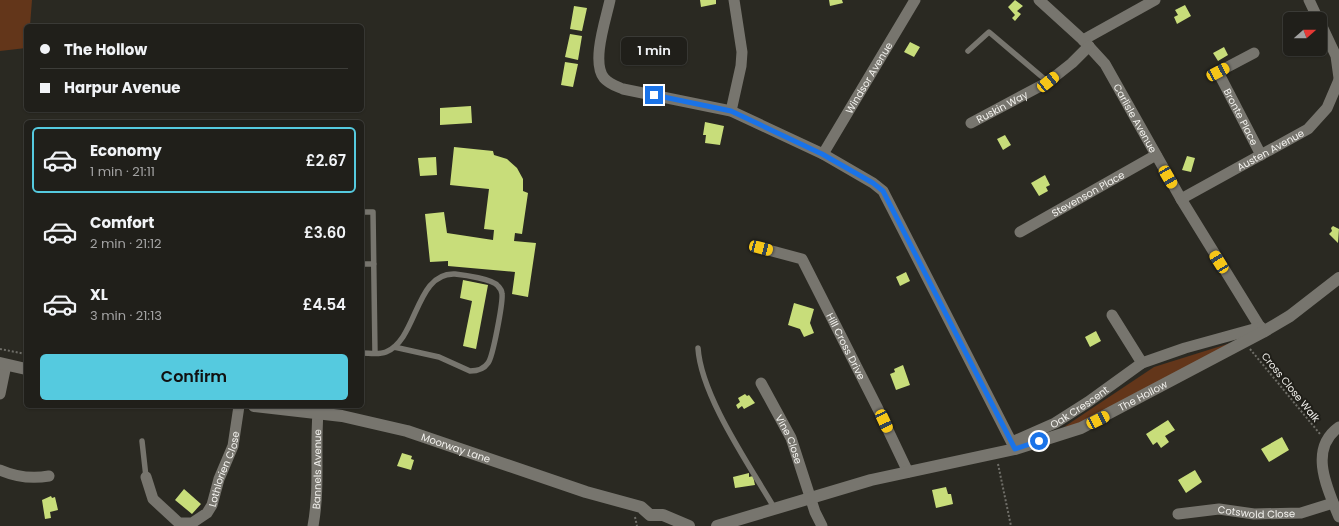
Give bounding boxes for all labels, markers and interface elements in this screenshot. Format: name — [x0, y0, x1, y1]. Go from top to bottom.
north arrow — [1283, 12, 1327, 56]
map controls — [1283, 12, 1327, 56]
callout: 1 min — [621, 37, 687, 65]
text: The Hollow — [64, 39, 147, 60]
street label: Windsor Avenue — [842, 39, 896, 116]
text: 1 min — [637, 41, 671, 60]
car — [1205, 61, 1231, 83]
car — [1035, 70, 1061, 94]
text: Harpur Avenue — [64, 77, 181, 98]
street label: Carlisle Avenue — [1109, 81, 1160, 156]
route end — [645, 86, 663, 104]
street label: Bronte Place — [1220, 86, 1262, 148]
street label: Ruskin Way — [974, 87, 1031, 127]
street label: Austen Avenue — [1234, 126, 1307, 175]
text: Economy — [90, 140, 162, 161]
icon: car — [42, 142, 78, 178]
text: £2.67 — [306, 150, 346, 171]
text: 1 min · 21:11 — [90, 162, 155, 181]
car — [1157, 164, 1179, 190]
street label: Stevenson Place — [1049, 167, 1127, 221]
text: Comfort — [90, 212, 154, 233]
icon: car — [42, 214, 78, 250]
text: £3.60 — [304, 222, 346, 243]
text: 2 min · 21:12 — [90, 234, 162, 253]
car — [748, 239, 774, 257]
car — [1208, 249, 1230, 275]
text: XL — [90, 284, 108, 305]
icon: car — [42, 286, 78, 322]
text: £4.54 — [303, 294, 346, 315]
text: 3 min · 21:13 — [90, 306, 162, 325]
street label: Hill Cross Drive — [822, 310, 869, 382]
street label: Cross Close Walk — [1258, 349, 1324, 426]
button: Confirm — [40, 354, 348, 400]
street label: The Hollow — [1116, 376, 1171, 415]
street label: Oak Crescent — [1048, 382, 1112, 432]
car — [873, 408, 895, 434]
car — [1085, 409, 1111, 431]
street label: Vine Close — [772, 412, 806, 466]
street label: Bannels Avenue — [308, 429, 325, 510]
street label: Moorway Lane — [419, 429, 492, 467]
street label: Lothlorien Close — [205, 430, 243, 509]
route start — [1030, 432, 1048, 450]
street label: Cotswold Close — [1217, 502, 1295, 522]

